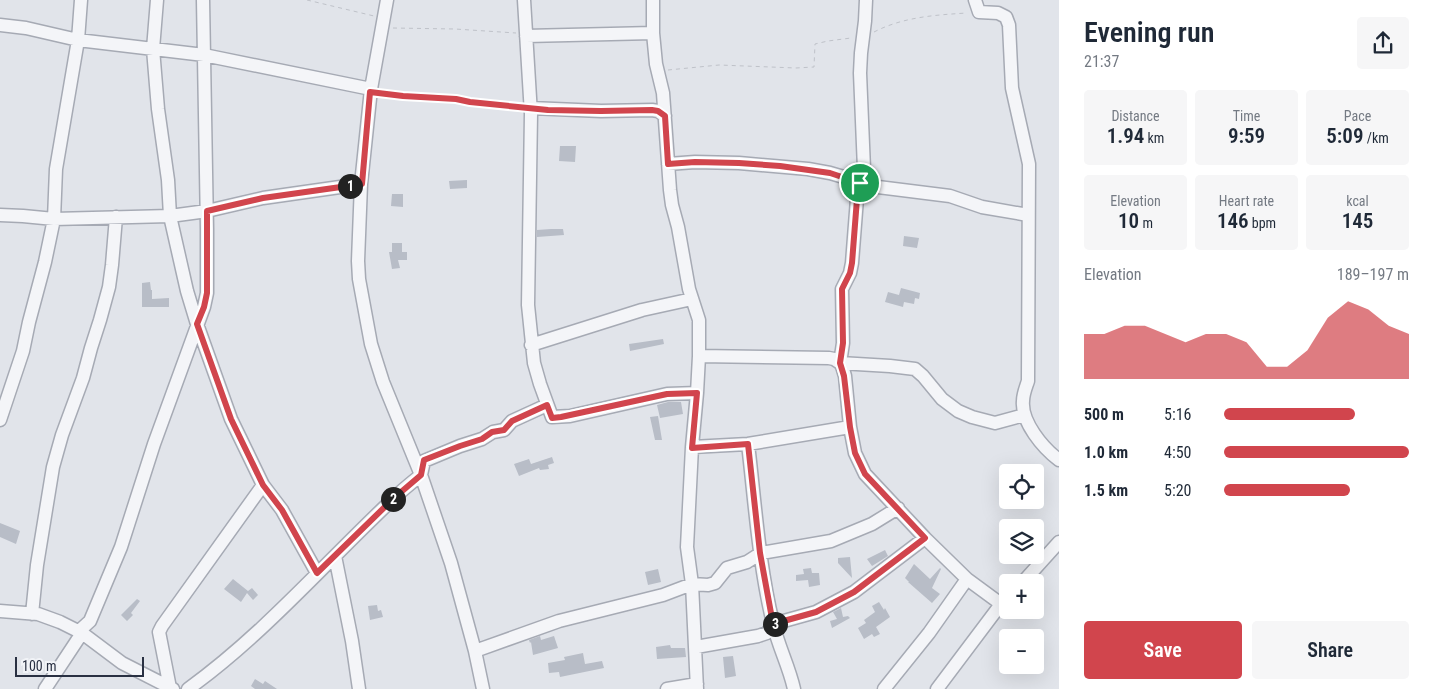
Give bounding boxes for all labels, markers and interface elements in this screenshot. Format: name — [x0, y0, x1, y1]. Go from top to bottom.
text: Evening run — [1084, 16, 1214, 49]
button: share — [1357, 17, 1409, 69]
text: 21:37 — [1084, 52, 1119, 71]
text: Distance — [1111, 108, 1160, 124]
text: Time — [1233, 108, 1260, 124]
text: Pace — [1344, 108, 1371, 124]
text: 1.94 — [1107, 124, 1144, 148]
text: 9:59 — [1228, 124, 1265, 148]
text: 5:09 — [1326, 124, 1363, 148]
text: km — [1144, 130, 1164, 146]
text: /km — [1363, 130, 1389, 146]
pin — [839, 162, 881, 204]
icon: arrive — [846, 169, 874, 197]
pin: 1 — [338, 174, 362, 198]
text: 1 — [347, 178, 354, 194]
text: Elevation — [1110, 193, 1161, 209]
text: Heart rate — [1219, 193, 1274, 209]
text: kcal — [1346, 193, 1369, 209]
text: 10 — [1118, 209, 1139, 233]
text: 146 — [1217, 209, 1249, 233]
text: 145 — [1342, 209, 1373, 233]
text: m — [1139, 215, 1153, 231]
text: bpm — [1249, 215, 1276, 231]
text: Elevation — [1084, 265, 1142, 284]
text: 189–197 m — [1337, 265, 1409, 284]
text: 500 m — [1084, 405, 1124, 424]
text: 5:16 — [1164, 405, 1191, 424]
text: 1.0 km — [1084, 443, 1128, 462]
text: 4:50 — [1164, 443, 1191, 462]
map controls — [999, 464, 1044, 674]
button: locate — [999, 464, 1044, 509]
text: 1.5 km — [1084, 481, 1128, 500]
text: 5:20 — [1164, 481, 1191, 500]
pin: 2 — [380, 486, 406, 512]
text: 2 — [390, 491, 397, 507]
button: layers — [999, 519, 1044, 564]
button: + — [999, 574, 1044, 619]
pin: 3 — [762, 612, 788, 636]
text: 3 — [772, 616, 779, 632]
button: Save — [1084, 621, 1242, 679]
button: Share — [1252, 621, 1409, 679]
button: − — [999, 629, 1044, 674]
scale bar — [15, 654, 144, 677]
text: 100 m — [22, 658, 57, 674]

